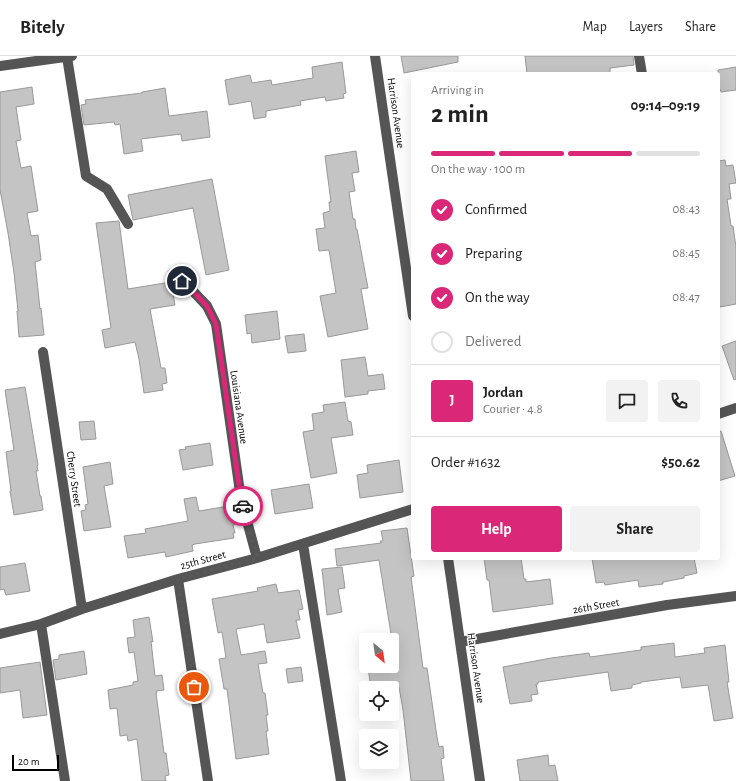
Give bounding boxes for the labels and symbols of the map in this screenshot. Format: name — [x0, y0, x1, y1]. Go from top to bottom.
street label: Harrison Avenue — [386, 77, 406, 149]
pin — [165, 264, 199, 298]
street label: Louisiana Avenue — [228, 369, 250, 445]
street label: Cherry Street — [65, 450, 83, 508]
courier — [223, 486, 263, 526]
street label: 25th Street — [179, 549, 227, 571]
street label: 26th Street — [572, 596, 621, 616]
street label: Harrison Avenue — [466, 632, 486, 704]
north arrow — [359, 633, 399, 673]
pin — [177, 670, 211, 704]
scale bar — [12, 753, 59, 772]

